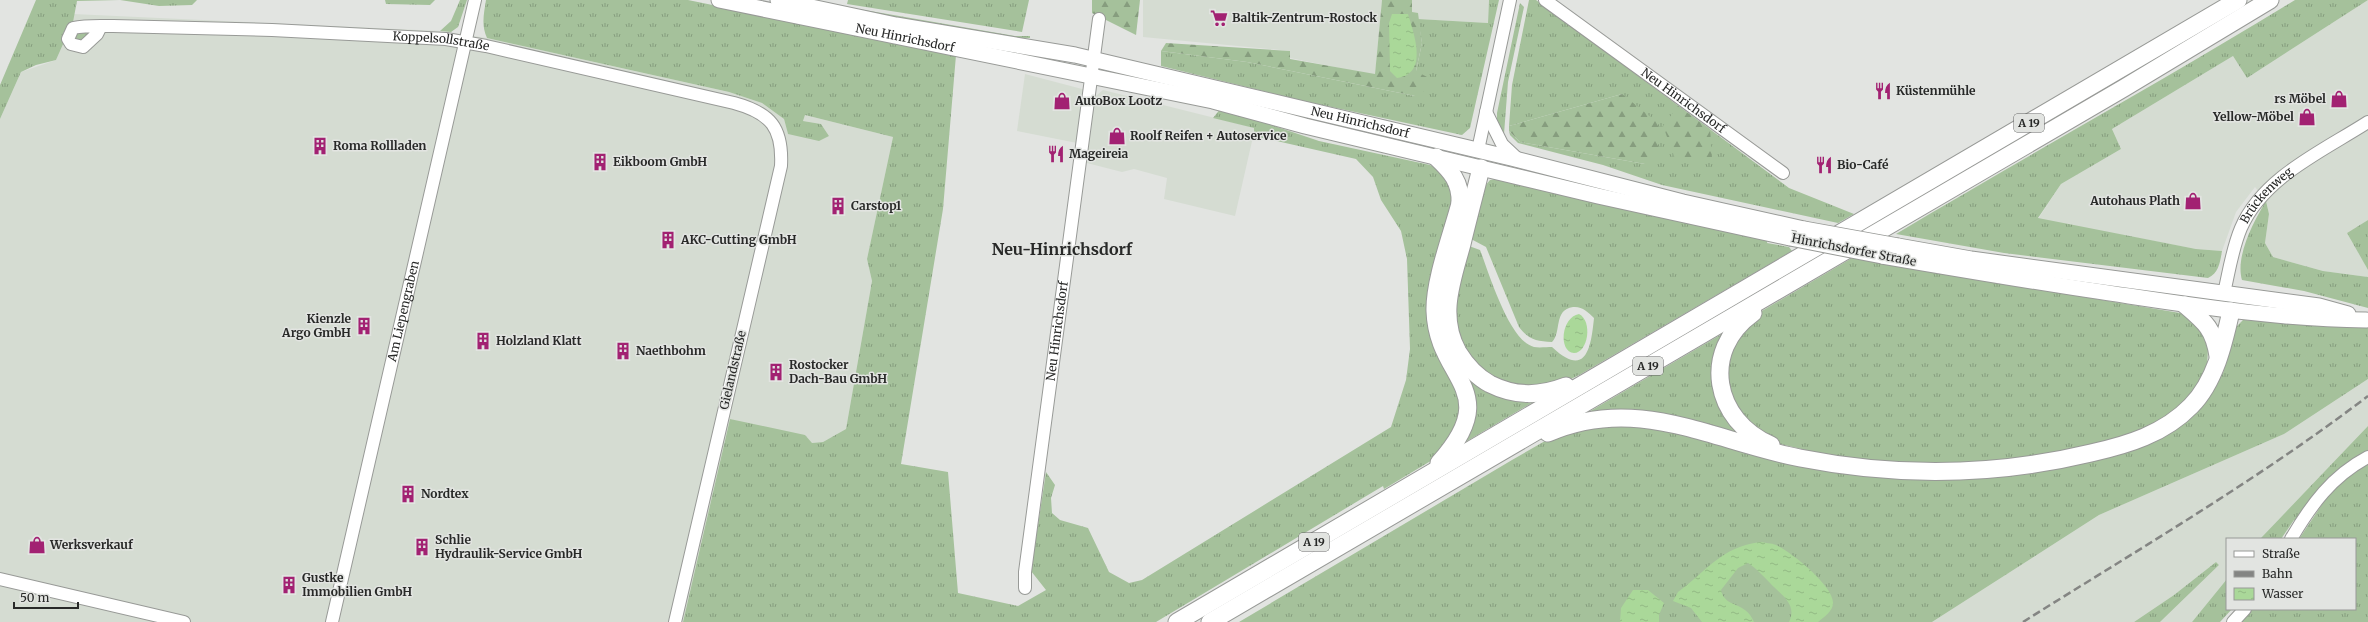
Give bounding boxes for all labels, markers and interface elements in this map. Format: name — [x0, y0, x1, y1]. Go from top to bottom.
supermarket icon: Baltik-Zentrum-Rostock — [1209, 8, 1229, 28]
place label: Baltik-Zentrum-Rostock — [1232, 10, 1377, 25]
street label: Neu Hinrichsdorf — [855, 20, 956, 55]
street label: Koppelsollstraße — [392, 28, 491, 54]
street label: Neu Hinrichsdorf — [1639, 65, 1729, 136]
restaurant icon: Küstenmühle — [1873, 81, 1893, 101]
place label: Küstenmühle — [1896, 83, 1976, 98]
shop icon: rs Möbel — [2329, 89, 2349, 109]
shop icon: AutoBox Lootz — [1052, 91, 1072, 111]
place label: rs Möbel — [2274, 91, 2326, 106]
place label: AutoBox Lootz — [1074, 93, 1162, 108]
street label: Neu Hinrichsdorf — [1310, 103, 1411, 141]
shop icon: Yellow-Möbel — [2297, 107, 2317, 127]
place label: Yellow-Möbel — [2212, 109, 2294, 124]
road number: A 19 — [2014, 114, 2044, 132]
shop icon: Roolf Reifen + Autoservice — [1107, 126, 1127, 146]
place label: Roolf Reifen + Autoservice — [1130, 128, 1287, 143]
building icon: Roma Rollladen — [310, 136, 330, 156]
place label: Roma Rollladen — [333, 138, 426, 153]
restaurant icon: Mageireia — [1046, 144, 1066, 164]
place label: Mageireia — [1069, 146, 1129, 161]
building icon: Eikboom GmbH — [590, 152, 610, 172]
place label: Eikboom GmbH — [613, 154, 707, 169]
restaurant icon: Bio-Café — [1814, 155, 1834, 175]
place label: Bio-Café — [1837, 157, 1889, 172]
street label: Brückenweg — [2236, 163, 2296, 226]
shop icon: Autohaus Plath — [2183, 191, 2203, 211]
place label: Autohaus Plath — [2089, 193, 2180, 208]
building icon: Carstop1 — [828, 196, 848, 216]
place label: Carstop1 — [851, 198, 902, 213]
building icon: AKC-Cutting GmbH — [658, 230, 678, 250]
street label: Hinrichsdorfer Straße — [1790, 230, 1918, 269]
place label: AKC-Cutting GmbH — [680, 232, 797, 247]
district label: Neu-Hinrichsdorf — [992, 239, 1133, 259]
street label: Am Liepengraben — [384, 259, 422, 364]
street label: Neu Hinrichsdorf — [1043, 280, 1071, 382]
place label: Kienzle Argo GmbH — [281, 311, 352, 340]
building icon: Kienzle Argo GmbH — [354, 316, 374, 336]
street label: Gielandstraße — [716, 329, 749, 411]
building icon: Holzland Klatt — [473, 331, 493, 351]
place label: Holzland Klatt — [496, 333, 582, 348]
building icon: Naethbohm — [613, 341, 633, 361]
place label: Naethbohm — [636, 343, 706, 358]
place label: Rostocker Dach-Bau GmbH — [789, 357, 887, 386]
road number: A 19 — [1633, 357, 1663, 375]
building icon: Rostocker Dach-Bau GmbH — [766, 362, 786, 382]
building icon: Nordtex — [398, 484, 418, 504]
place label: Nordtex — [421, 486, 469, 501]
place label: Schlie Hydraulik-Service GmbH — [435, 532, 582, 561]
road number: A 19 — [1299, 533, 1329, 551]
shop icon: Werksverkauf — [27, 535, 47, 555]
place label: Werksverkauf — [49, 537, 134, 552]
building icon: Schlie Hydraulik-Service GmbH — [412, 537, 432, 557]
legend — [2226, 538, 2356, 610]
text: Straße — [2262, 546, 2300, 561]
text: Bahn — [2262, 566, 2293, 581]
place label: Gustke Immobilien GmbH — [302, 570, 412, 599]
building icon: Gustke Immobilien GmbH — [279, 575, 299, 595]
scale bar — [14, 584, 78, 610]
text: Wasser — [2261, 586, 2304, 601]
text: 50 m — [20, 590, 49, 605]

